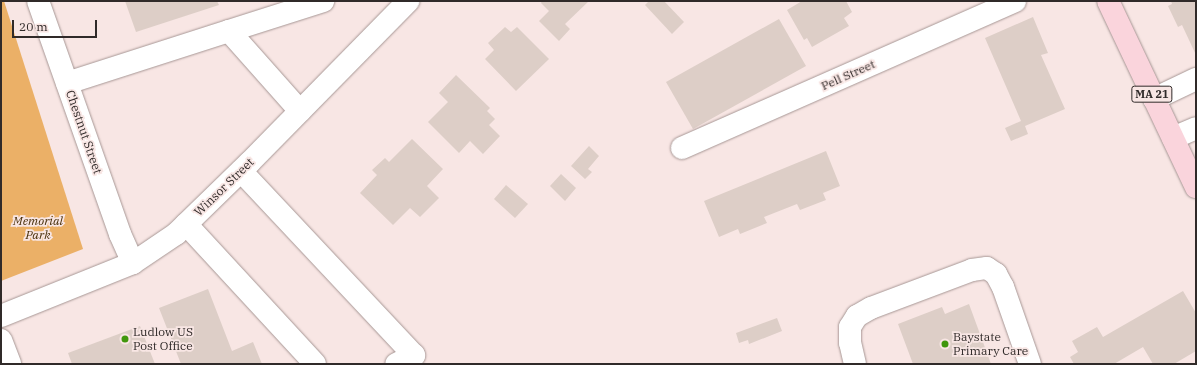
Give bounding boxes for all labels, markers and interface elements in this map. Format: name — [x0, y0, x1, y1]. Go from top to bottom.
scale bar — [14, 12, 99, 38]
text: 20 m — [19, 19, 48, 34]
street label: Pell Street — [819, 57, 877, 93]
road number: MA 21 — [1131, 85, 1173, 103]
street label: Chestnut Street — [63, 88, 105, 176]
street label: Winsor Street — [191, 155, 257, 219]
park label: Memorial Park — [13, 214, 63, 242]
place label: Ludlow US Post Office — [133, 325, 193, 353]
place label: Baystate Primary Care — [953, 330, 1028, 358]
marker: Ludlow US Post Office — [120, 334, 130, 344]
marker: Baystate Primary Care — [940, 339, 950, 349]

